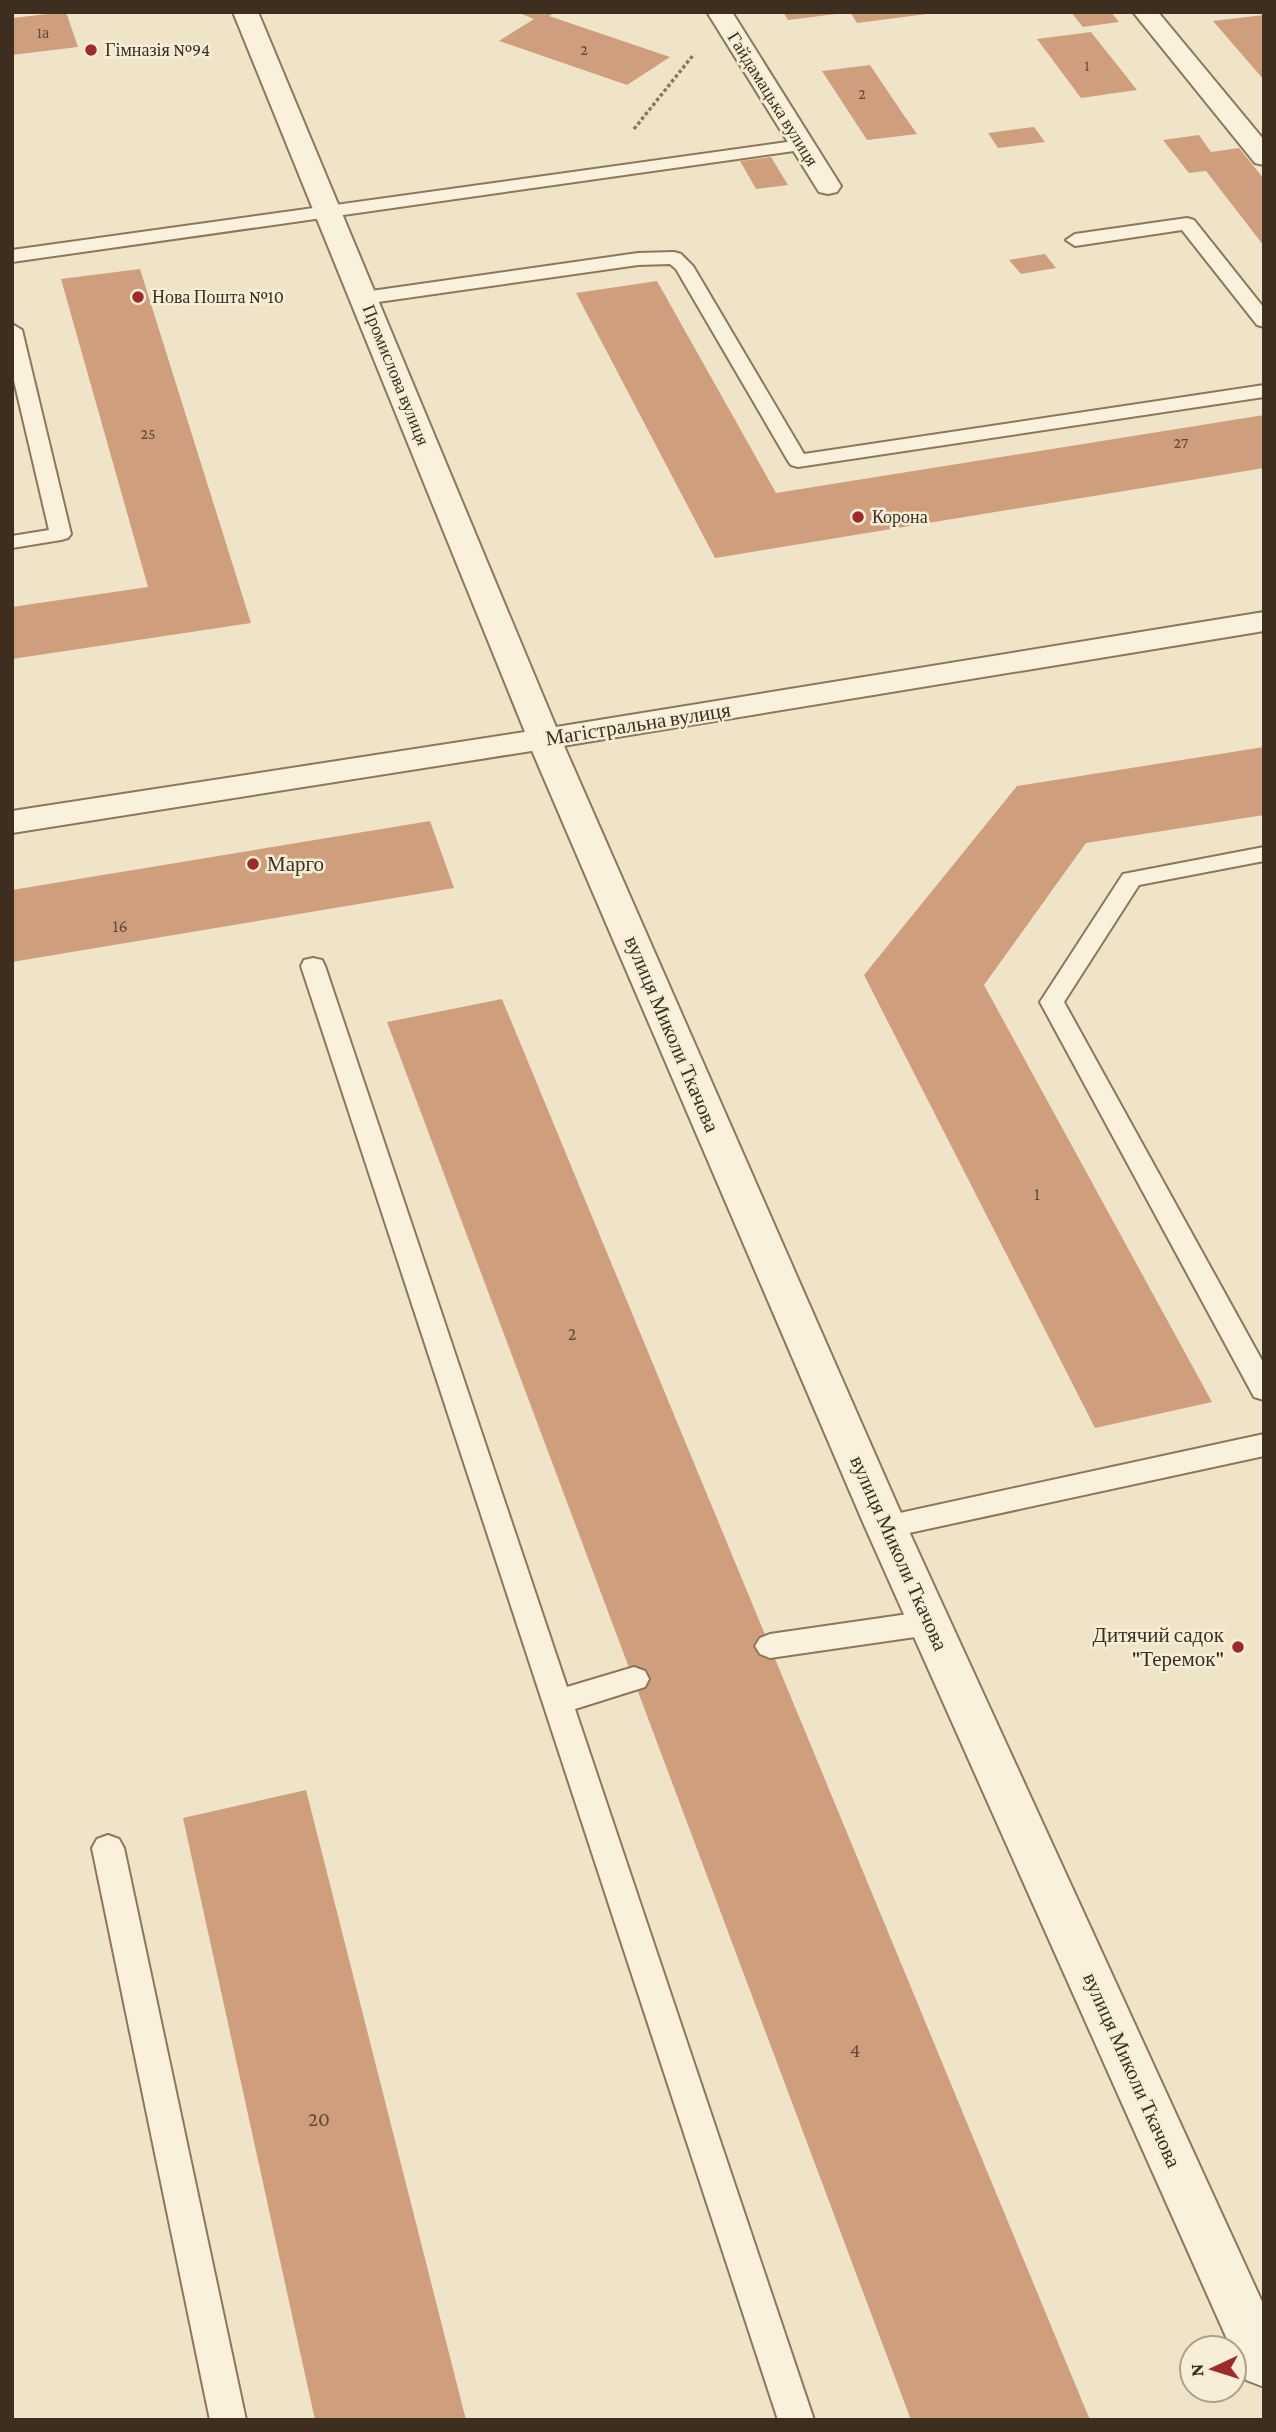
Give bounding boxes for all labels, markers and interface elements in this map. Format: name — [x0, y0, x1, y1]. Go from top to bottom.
house number: 1а — [37, 24, 49, 41]
street label: Гайдамацька вулиця — [724, 28, 822, 170]
place label: Гімназія №94 — [105, 40, 210, 60]
house number: 2 — [580, 41, 588, 58]
marker: Гімназія №94 — [83, 42, 99, 58]
house number: 1 — [1084, 57, 1090, 74]
house number: 2 — [858, 85, 866, 102]
place label: Нова Пошта №10 — [152, 287, 284, 307]
marker: Нова Пошта №10 — [130, 289, 146, 305]
street label: Промислова вулиця — [359, 302, 433, 448]
house number: 25 — [140, 425, 156, 442]
house number: 27 — [1174, 434, 1189, 451]
place label: Корона — [872, 507, 928, 527]
marker: Корона — [850, 509, 866, 525]
street label: Магістральна вулиця — [544, 697, 733, 750]
place label: Марго — [267, 852, 324, 876]
marker: Марго — [245, 856, 261, 872]
house number: 16 — [112, 916, 128, 936]
street label: вулиця Миколи Ткачова — [620, 932, 725, 1136]
house number: 1 — [1034, 1184, 1040, 1204]
house number: 2 — [568, 1324, 576, 1344]
street label: вулиця Миколи Ткачова — [845, 1452, 953, 1655]
place label: Дитячий садок "Теремок" — [1093, 1623, 1225, 1671]
marker: Дитячий садок "Теремок" — [1230, 1639, 1246, 1655]
street label: вулиця Миколи Ткачова — [1078, 1969, 1186, 2172]
house number: 4 — [850, 2038, 860, 2062]
house number: 20 — [308, 2107, 330, 2131]
north arrow — [1178, 2334, 1248, 2404]
text: N — [1186, 2363, 1207, 2377]

